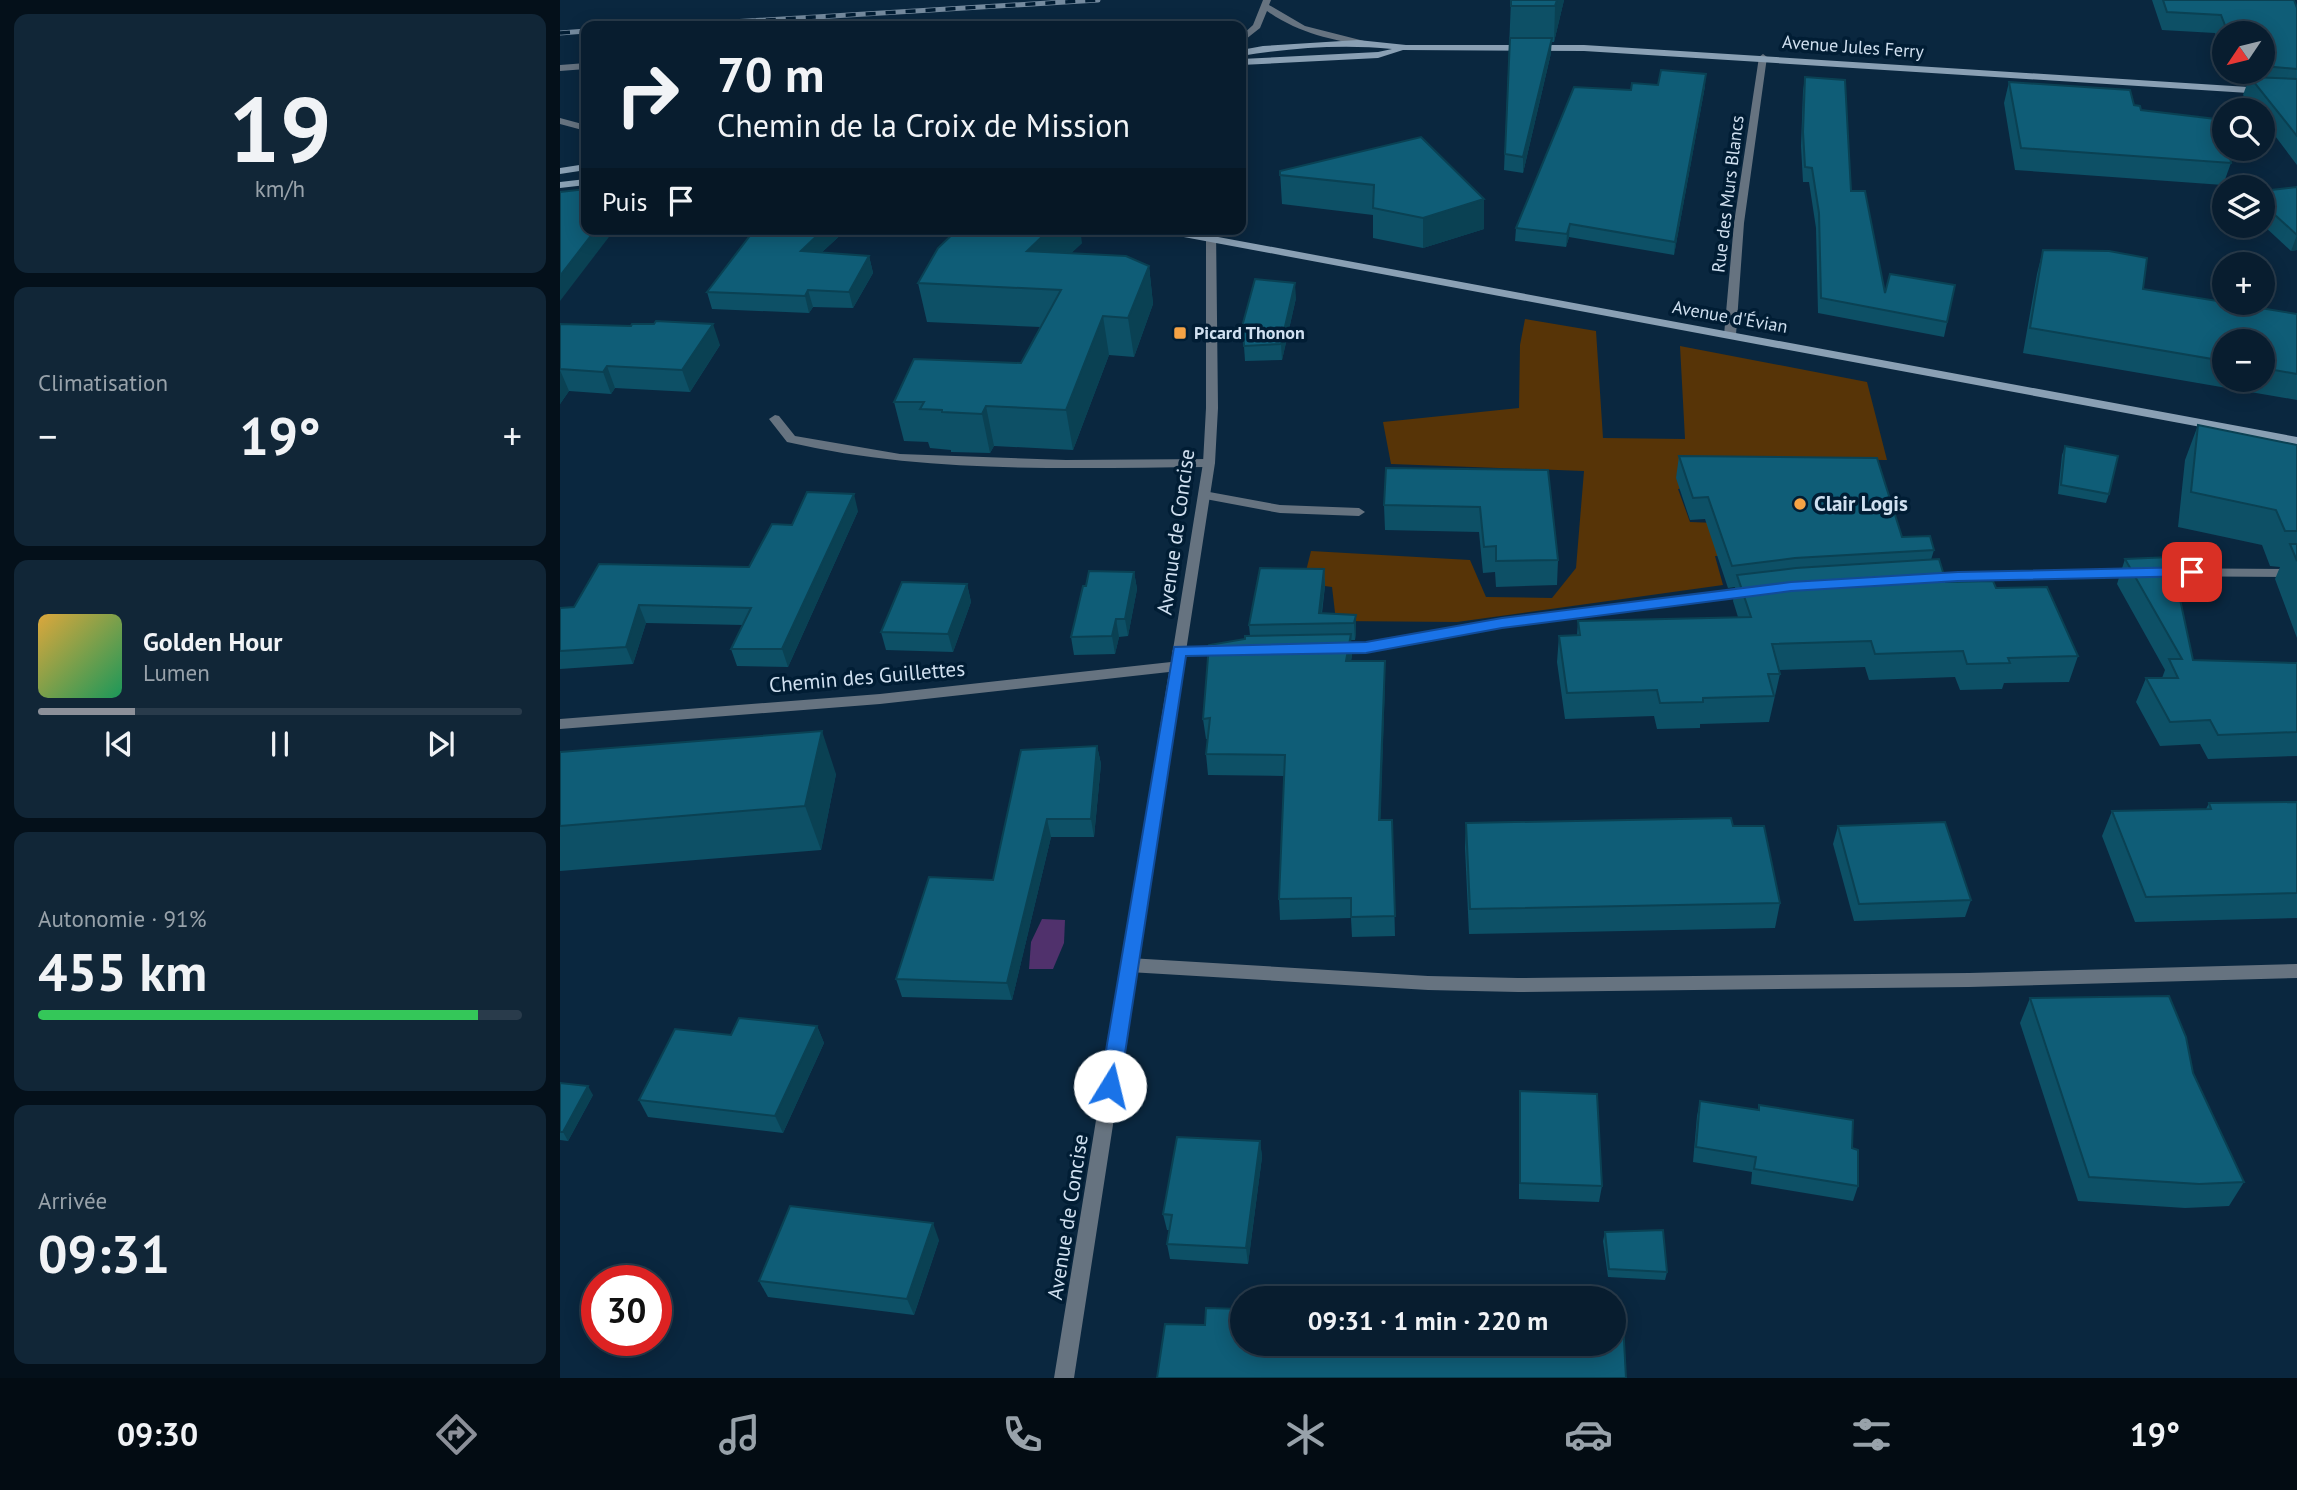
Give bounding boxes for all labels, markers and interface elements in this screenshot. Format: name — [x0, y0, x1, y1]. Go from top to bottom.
north arrow — [2212, 21, 2275, 84]
map controls — [2212, 21, 2275, 392]
street label: Avenue Jules Ferry — [1781, 30, 1925, 63]
text: 70 m — [717, 42, 824, 106]
icon: right — [602, 49, 693, 140]
text: 19 — [228, 69, 332, 187]
button: search — [2212, 98, 2275, 161]
text: Chemin de la Croix de Mission — [717, 104, 1130, 146]
street label: Rue des Murs Blancs — [1706, 114, 1749, 274]
text: km/h — [255, 174, 305, 203]
button: layers — [2212, 175, 2275, 238]
icon: arrive — [662, 182, 700, 220]
text: Puis — [602, 185, 648, 218]
button: + — [2212, 252, 2275, 315]
street label: Avenue d'Évian — [1671, 295, 1789, 338]
place label: Picard Thonon — [1194, 321, 1305, 344]
marker: Picard Thonon — [1172, 325, 1188, 341]
button: − — [2212, 329, 2275, 392]
text: Climatisation — [38, 368, 168, 397]
text: 19° — [239, 402, 321, 469]
text: − — [38, 411, 57, 460]
text: + — [503, 411, 522, 460]
street label: Avenue de Concise — [1150, 447, 1201, 617]
place label: Clair Logis — [1814, 490, 1908, 517]
marker: Clair Logis — [1792, 496, 1808, 512]
pin — [2162, 542, 2222, 602]
icon: arrive — [2173, 553, 2211, 591]
text: Golden Hour — [143, 625, 282, 658]
street label: Chemin des Guillettes — [768, 654, 966, 699]
text: Lumen — [143, 658, 210, 687]
icon: previous — [100, 725, 138, 763]
icon: pause — [261, 725, 299, 763]
icon: next — [422, 725, 460, 763]
text: Autonomie · 91% — [38, 904, 206, 933]
text: 455 km — [38, 938, 207, 1005]
position arrow — [1073, 1049, 1147, 1123]
street label: Avenue de Concise — [1041, 1132, 1094, 1302]
text: Arrivée — [38, 1186, 107, 1215]
text: 09:31 — [38, 1220, 170, 1287]
speed limit sign: 30 — [581, 1265, 672, 1356]
text: 09:31 · 1 min · 220 m — [1308, 1304, 1548, 1337]
icon: directions — [432, 1410, 481, 1459]
icon: music — [715, 1410, 764, 1459]
icon: phone — [998, 1410, 1047, 1459]
icon: climate — [1281, 1410, 1330, 1459]
icon: car — [1564, 1410, 1613, 1459]
icon: filters — [1847, 1410, 1896, 1459]
text: 09:30 — [117, 1413, 198, 1455]
text: 19° — [2130, 1413, 2180, 1455]

